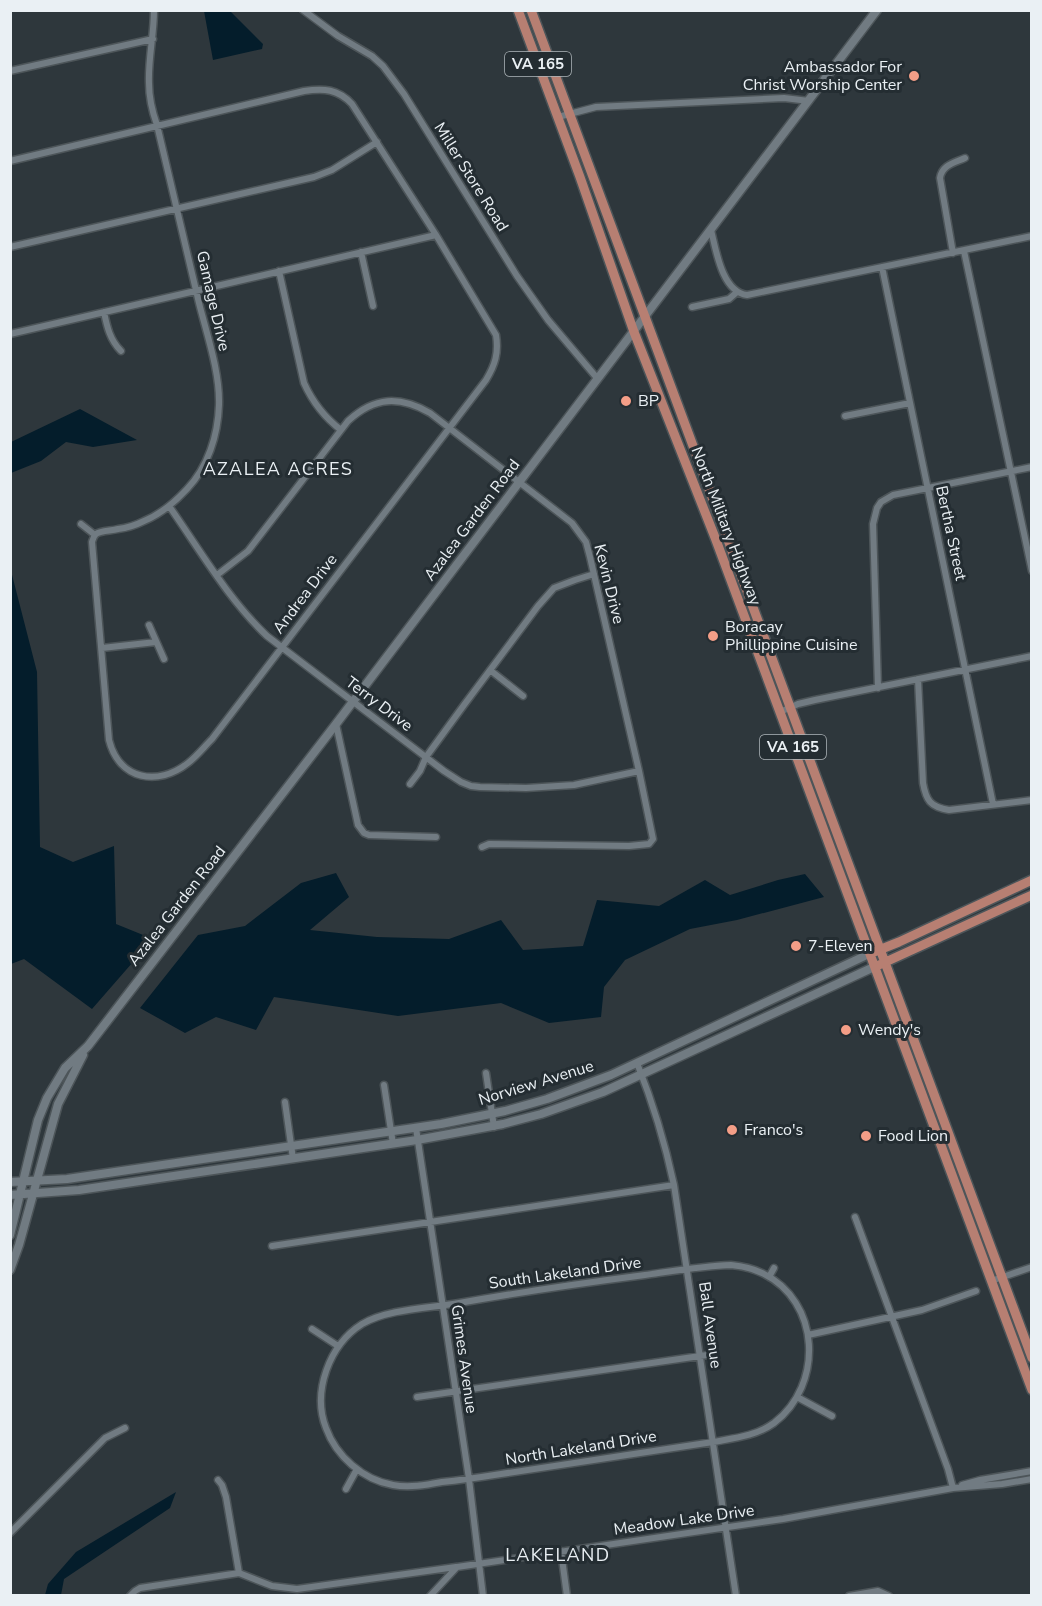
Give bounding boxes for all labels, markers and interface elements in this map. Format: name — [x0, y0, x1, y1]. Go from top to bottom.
road number: VA 165 — [505, 52, 571, 76]
place label: Ambassador For Christ Worship Center — [743, 56, 902, 96]
marker: Ambassador For Christ Worship Center — [907, 69, 921, 83]
street label: Miller Store Road — [429, 118, 513, 236]
street label: Gamage Drive — [191, 249, 235, 353]
place label: BP — [638, 390, 659, 412]
marker: BP — [619, 394, 633, 408]
street label: North Military Highway — [686, 443, 767, 609]
street label: Azalea Garden Road — [419, 455, 525, 585]
district label: AZALEA ACRES — [203, 457, 353, 481]
street label: Bertha Street — [930, 484, 972, 583]
street label: Kevin Drive — [588, 542, 630, 626]
street label: Andrea Drive — [268, 550, 342, 638]
place label: Boracay Phillippine Cuisine — [725, 616, 857, 656]
marker: Boracay Phillippine Cuisine — [706, 629, 720, 643]
street label: Terry Drive — [341, 671, 417, 737]
road number: VA 165 — [760, 735, 826, 759]
street label: Azalea Garden Road — [123, 841, 231, 971]
place label: 7-Eleven — [808, 935, 873, 957]
marker: 7-Eleven — [789, 939, 803, 953]
place label: Wendy's — [858, 1019, 921, 1041]
marker: Wendy's — [839, 1023, 853, 1037]
street label: Norview Avenue — [476, 1055, 596, 1111]
place label: Franco's — [744, 1119, 803, 1141]
marker: Franco's — [725, 1123, 739, 1137]
place label: Food Lion — [878, 1125, 948, 1147]
marker: Food Lion — [859, 1129, 873, 1143]
street label: South Lakeland Drive — [487, 1251, 643, 1295]
street label: Ball Avenue — [693, 1280, 727, 1370]
street label: Grimes Avenue — [445, 1303, 483, 1415]
street label: North Lakeland Drive — [504, 1425, 658, 1471]
street label: Meadow Lake Drive — [612, 1499, 756, 1541]
district label: LAKELAND — [505, 1543, 611, 1567]

